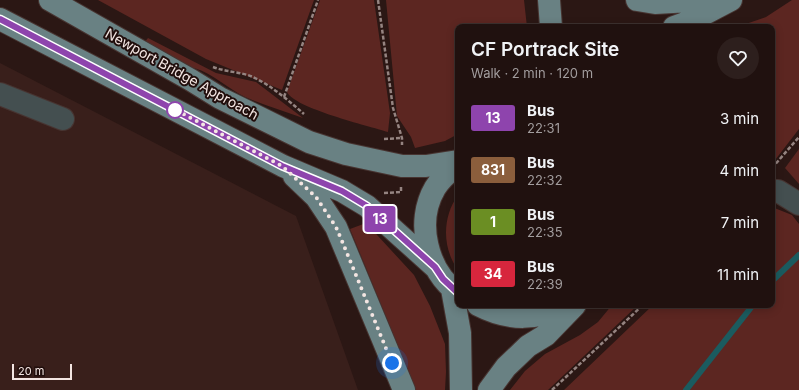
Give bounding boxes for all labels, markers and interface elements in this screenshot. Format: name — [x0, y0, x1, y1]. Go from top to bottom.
street label: Newport Bridge Approach — [103, 24, 262, 123]
button: heart — [717, 37, 759, 79]
text: CF Portrack Site — [471, 38, 619, 61]
text: Walk · 2 min · 120 m — [471, 65, 593, 81]
unlabelled marker — [166, 101, 184, 119]
text: Bus — [527, 101, 555, 120]
text: 13 — [485, 109, 501, 126]
text: 3 min — [720, 109, 759, 128]
text: 22:31 — [527, 120, 560, 136]
text: Bus — [527, 153, 555, 172]
text: 831 — [481, 161, 505, 178]
text: 4 min — [719, 161, 759, 180]
text: 22:32 — [527, 172, 563, 188]
text: Bus — [527, 205, 555, 224]
line badge: 13 — [362, 206, 398, 232]
text: 13 — [372, 210, 388, 227]
text: 1 — [490, 213, 496, 230]
text: 7 min — [721, 213, 759, 232]
text: 22:35 — [527, 224, 563, 240]
text: Bus — [527, 257, 555, 276]
text: 34 — [484, 265, 502, 282]
text: 11 min — [717, 265, 759, 284]
text: 22:39 — [527, 276, 563, 292]
your location — [382, 353, 402, 373]
scale bar — [12, 362, 72, 381]
text: 20 m — [18, 364, 44, 378]

